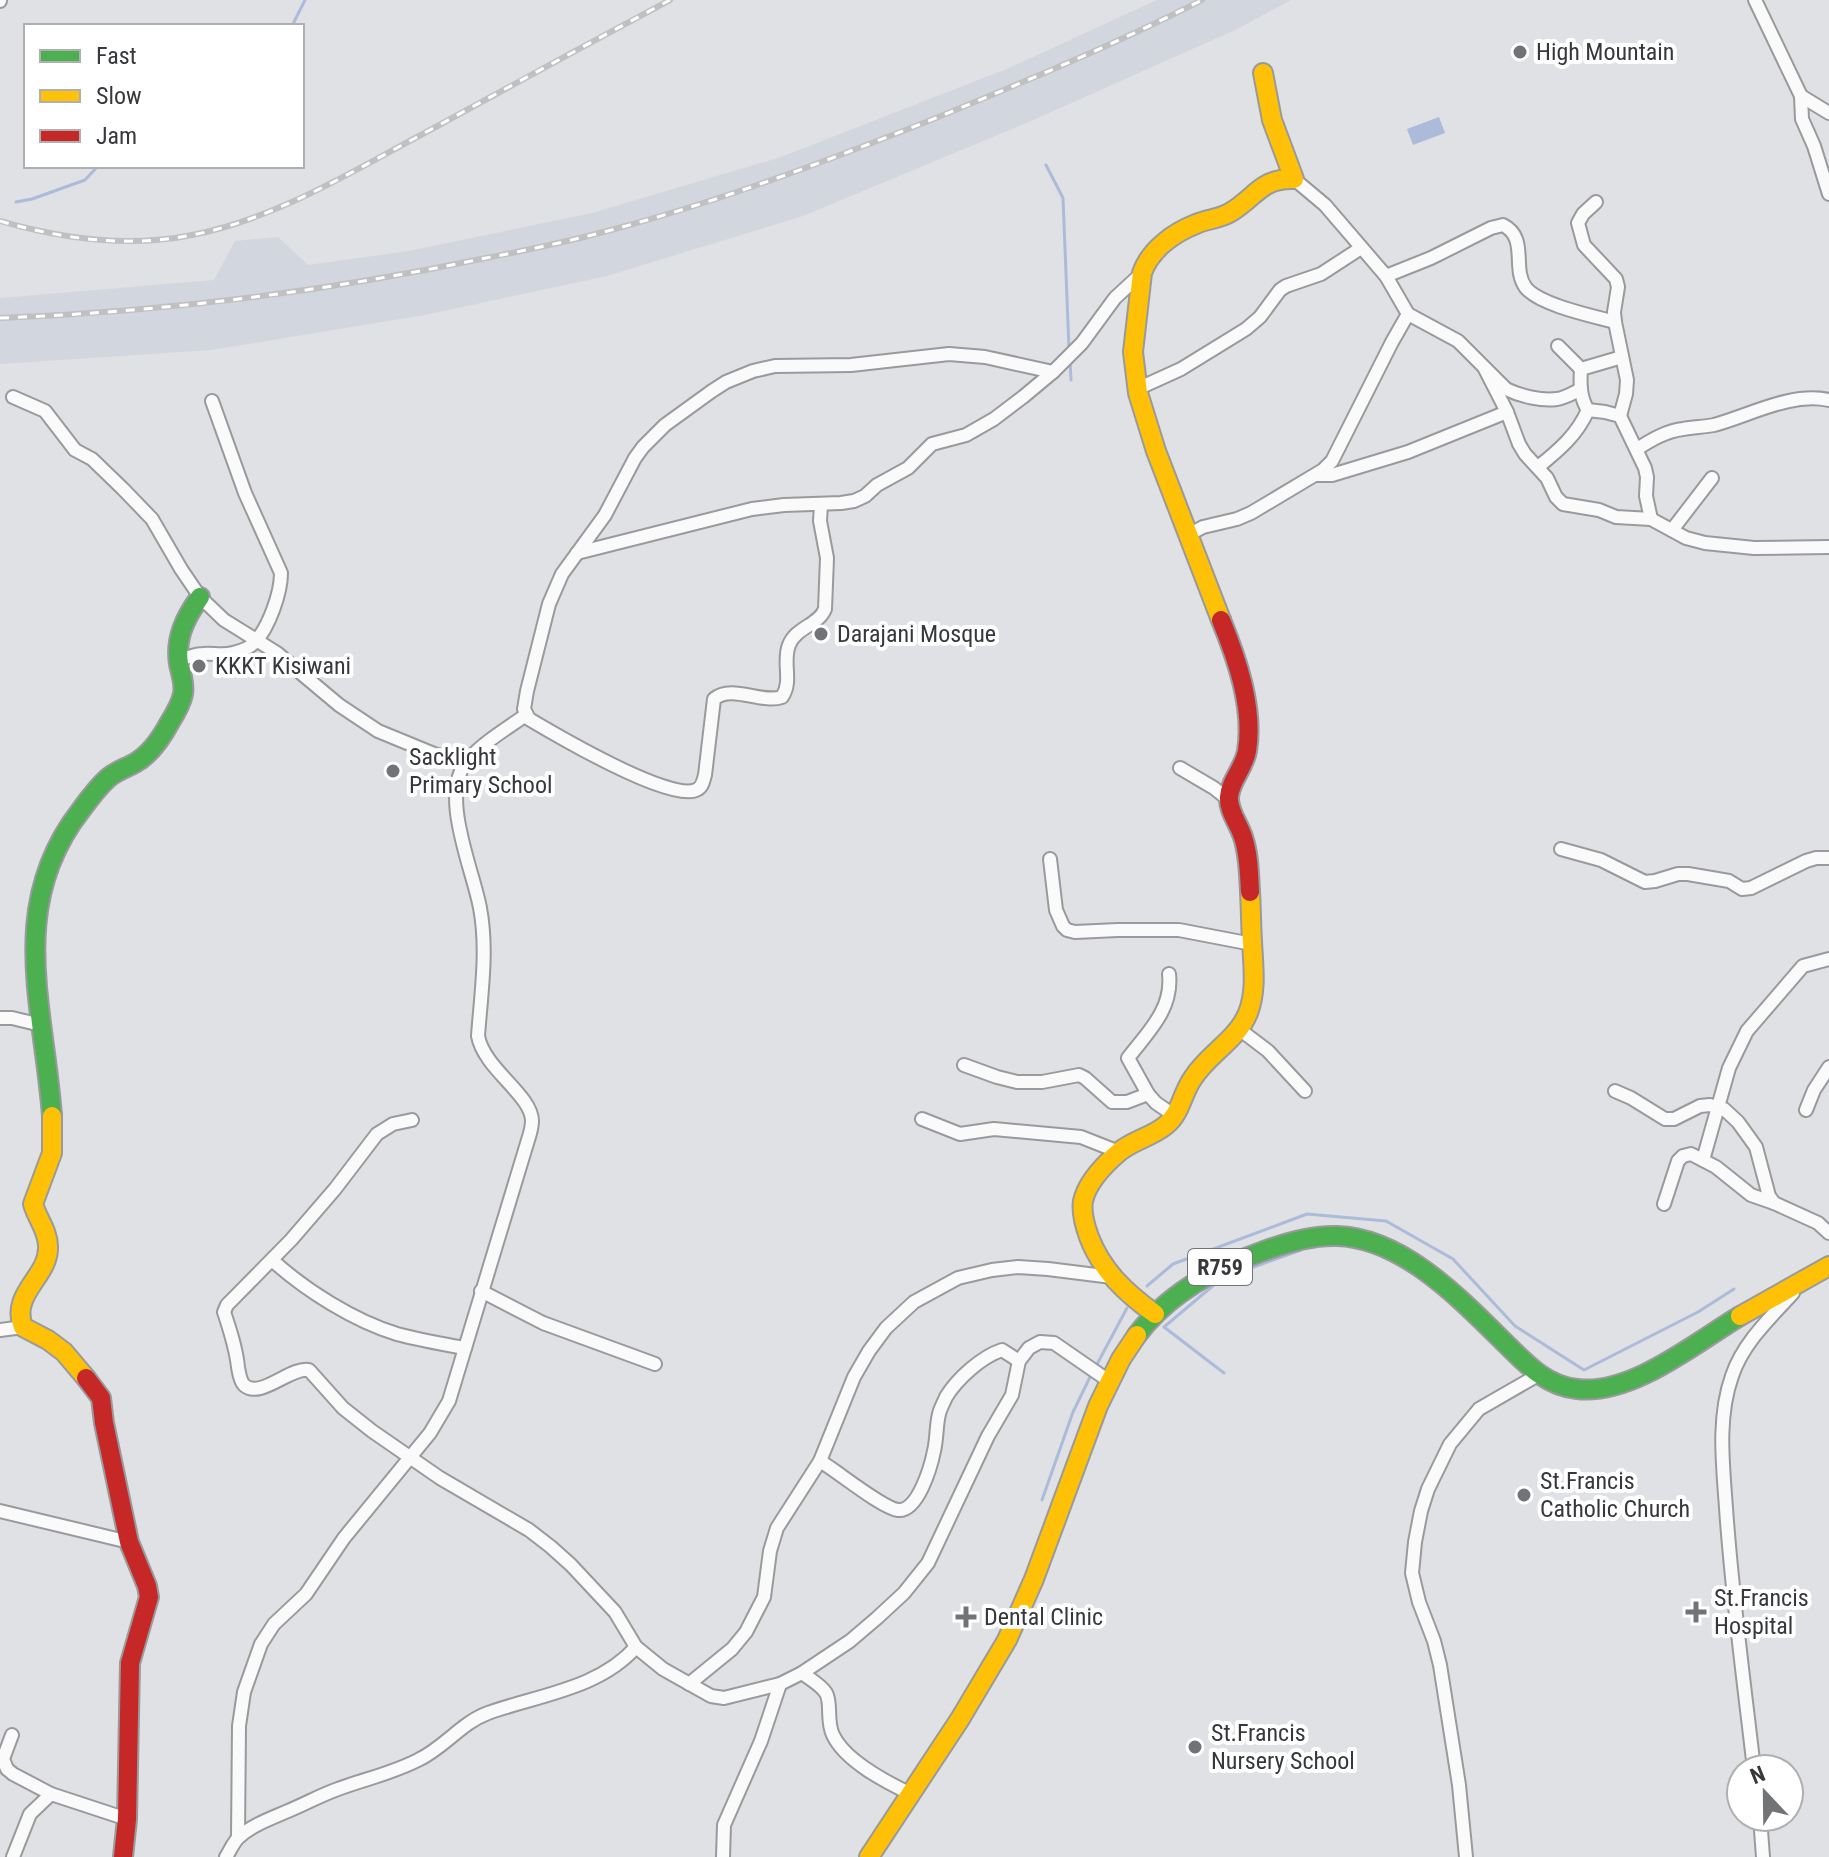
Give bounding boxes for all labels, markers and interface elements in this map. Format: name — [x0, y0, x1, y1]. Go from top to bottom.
legend — [24, 24, 304, 168]
place label: High Mountain — [1536, 38, 1674, 66]
text: Fast — [96, 42, 137, 70]
marker: High Mountain — [1511, 43, 1529, 61]
text: Slow — [96, 82, 142, 110]
text: Jam — [96, 122, 137, 150]
place label: Darajani Mosque — [837, 620, 996, 648]
marker: Darajani Mosque — [812, 625, 830, 643]
place label: KKKT Kisiwani — [215, 652, 351, 680]
marker: KKKT Kisiwani — [190, 657, 208, 675]
place label: Sacklight Primary School — [409, 743, 552, 799]
marker: Sacklight Primary School — [384, 762, 402, 780]
road number: R759 — [1188, 1249, 1252, 1285]
place label: St.Francis Catholic Church — [1540, 1467, 1690, 1523]
marker: St.Francis Catholic Church — [1515, 1486, 1533, 1504]
place label: St.Francis Hospital — [1714, 1584, 1809, 1640]
marker: St.Francis Hospital — [1685, 1601, 1707, 1623]
place label: Dental Clinic — [984, 1603, 1103, 1631]
marker: Dental Clinic — [955, 1606, 977, 1628]
place label: St.Francis Nursery School — [1211, 1719, 1355, 1775]
marker: St.Francis Nursery School — [1186, 1738, 1204, 1756]
north arrow — [1725, 1753, 1805, 1833]
text: N — [1747, 1761, 1769, 1789]

